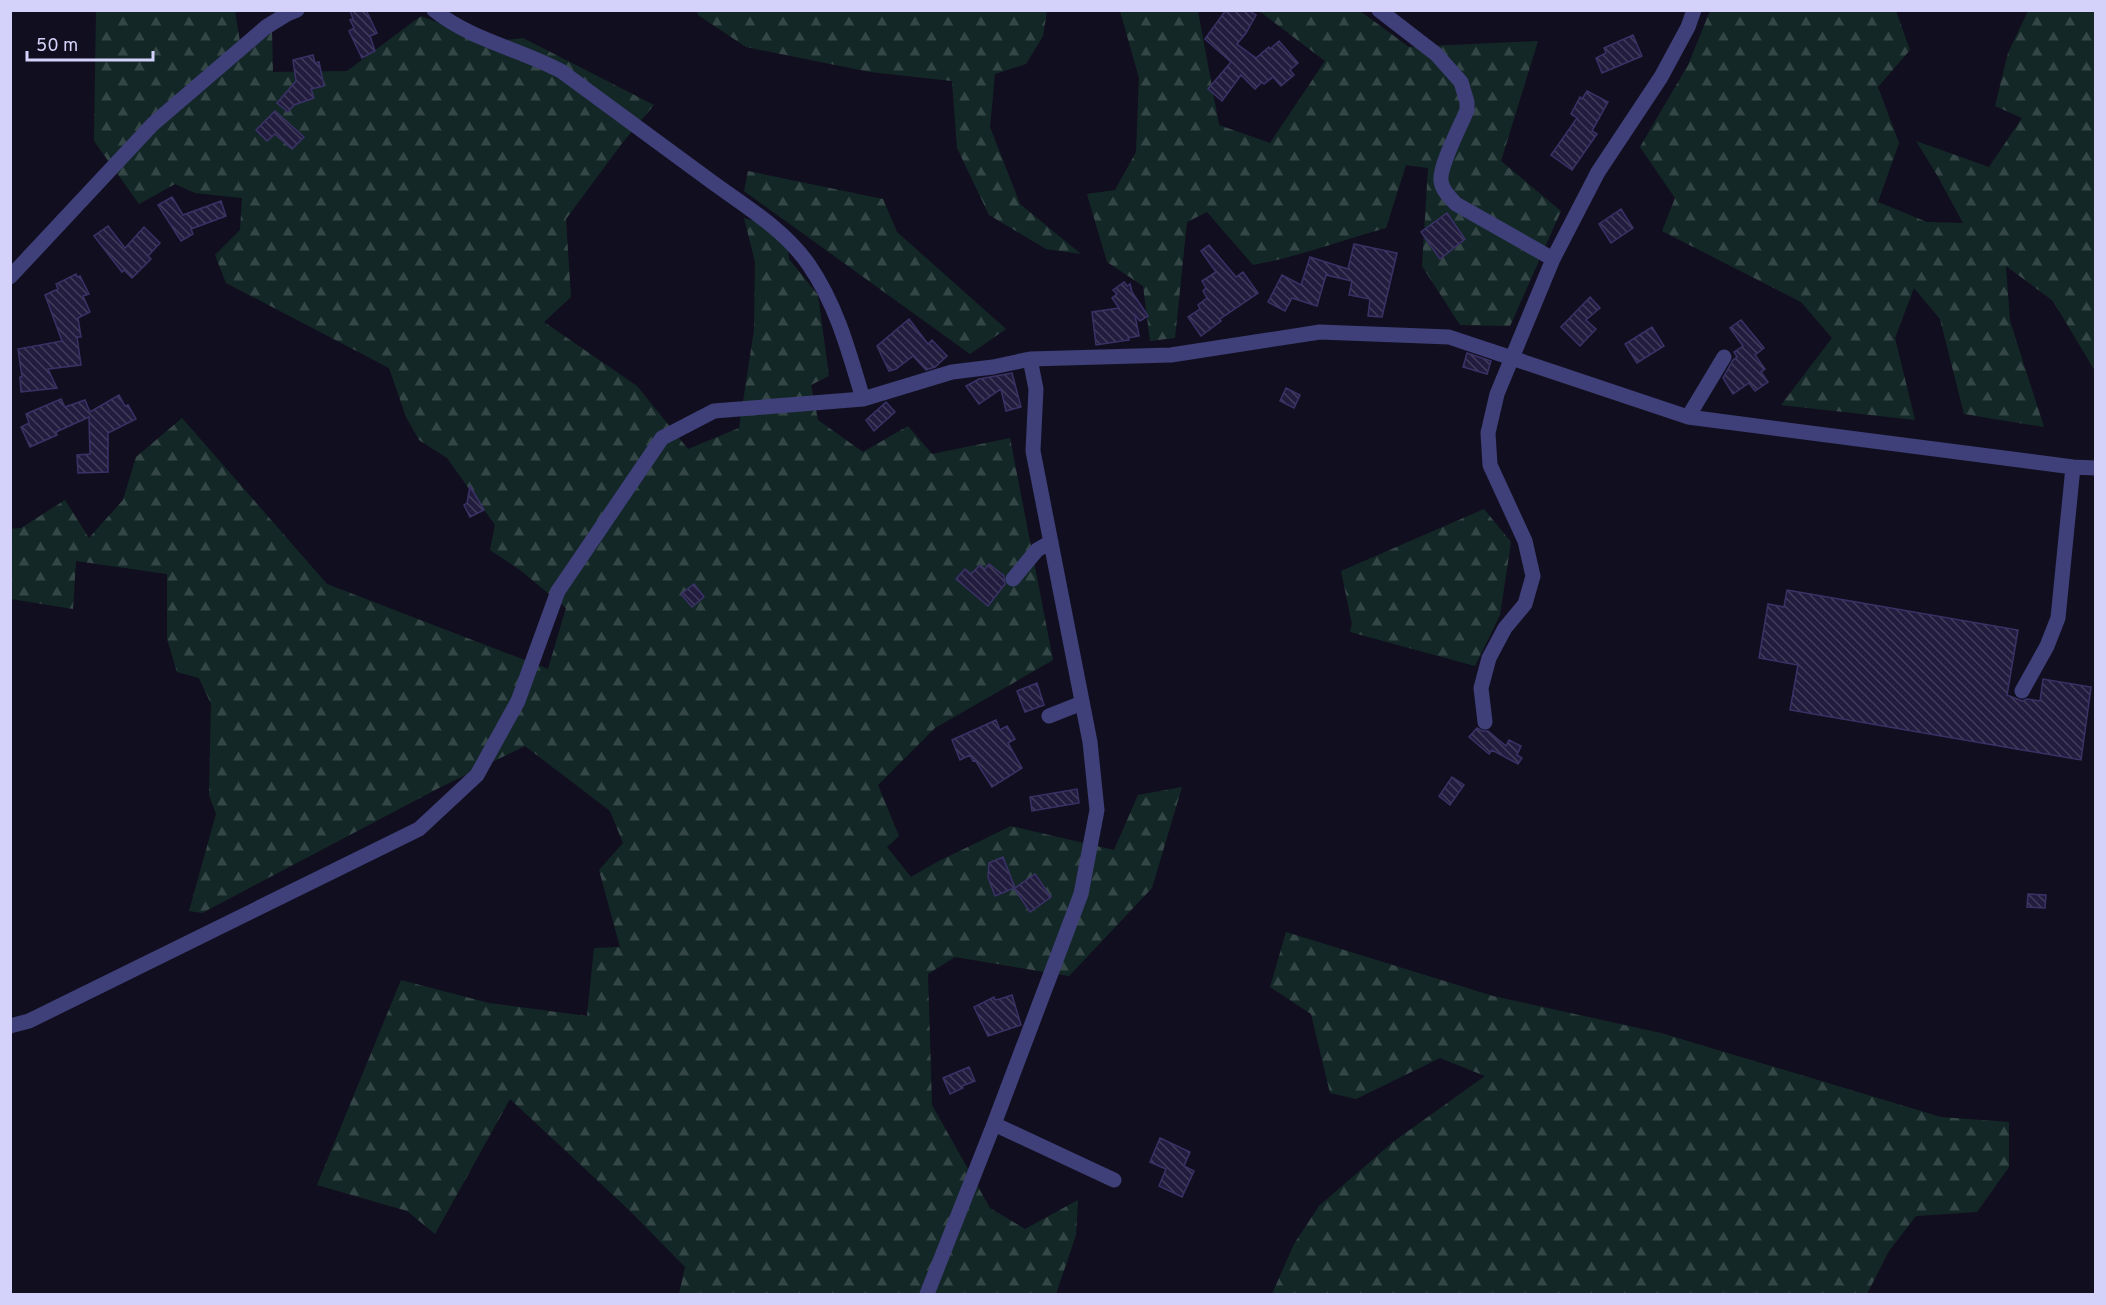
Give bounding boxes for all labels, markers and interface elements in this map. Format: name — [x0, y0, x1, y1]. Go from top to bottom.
scale bar — [27, 24, 153, 62]
text: 50 m — [36, 35, 78, 58]

